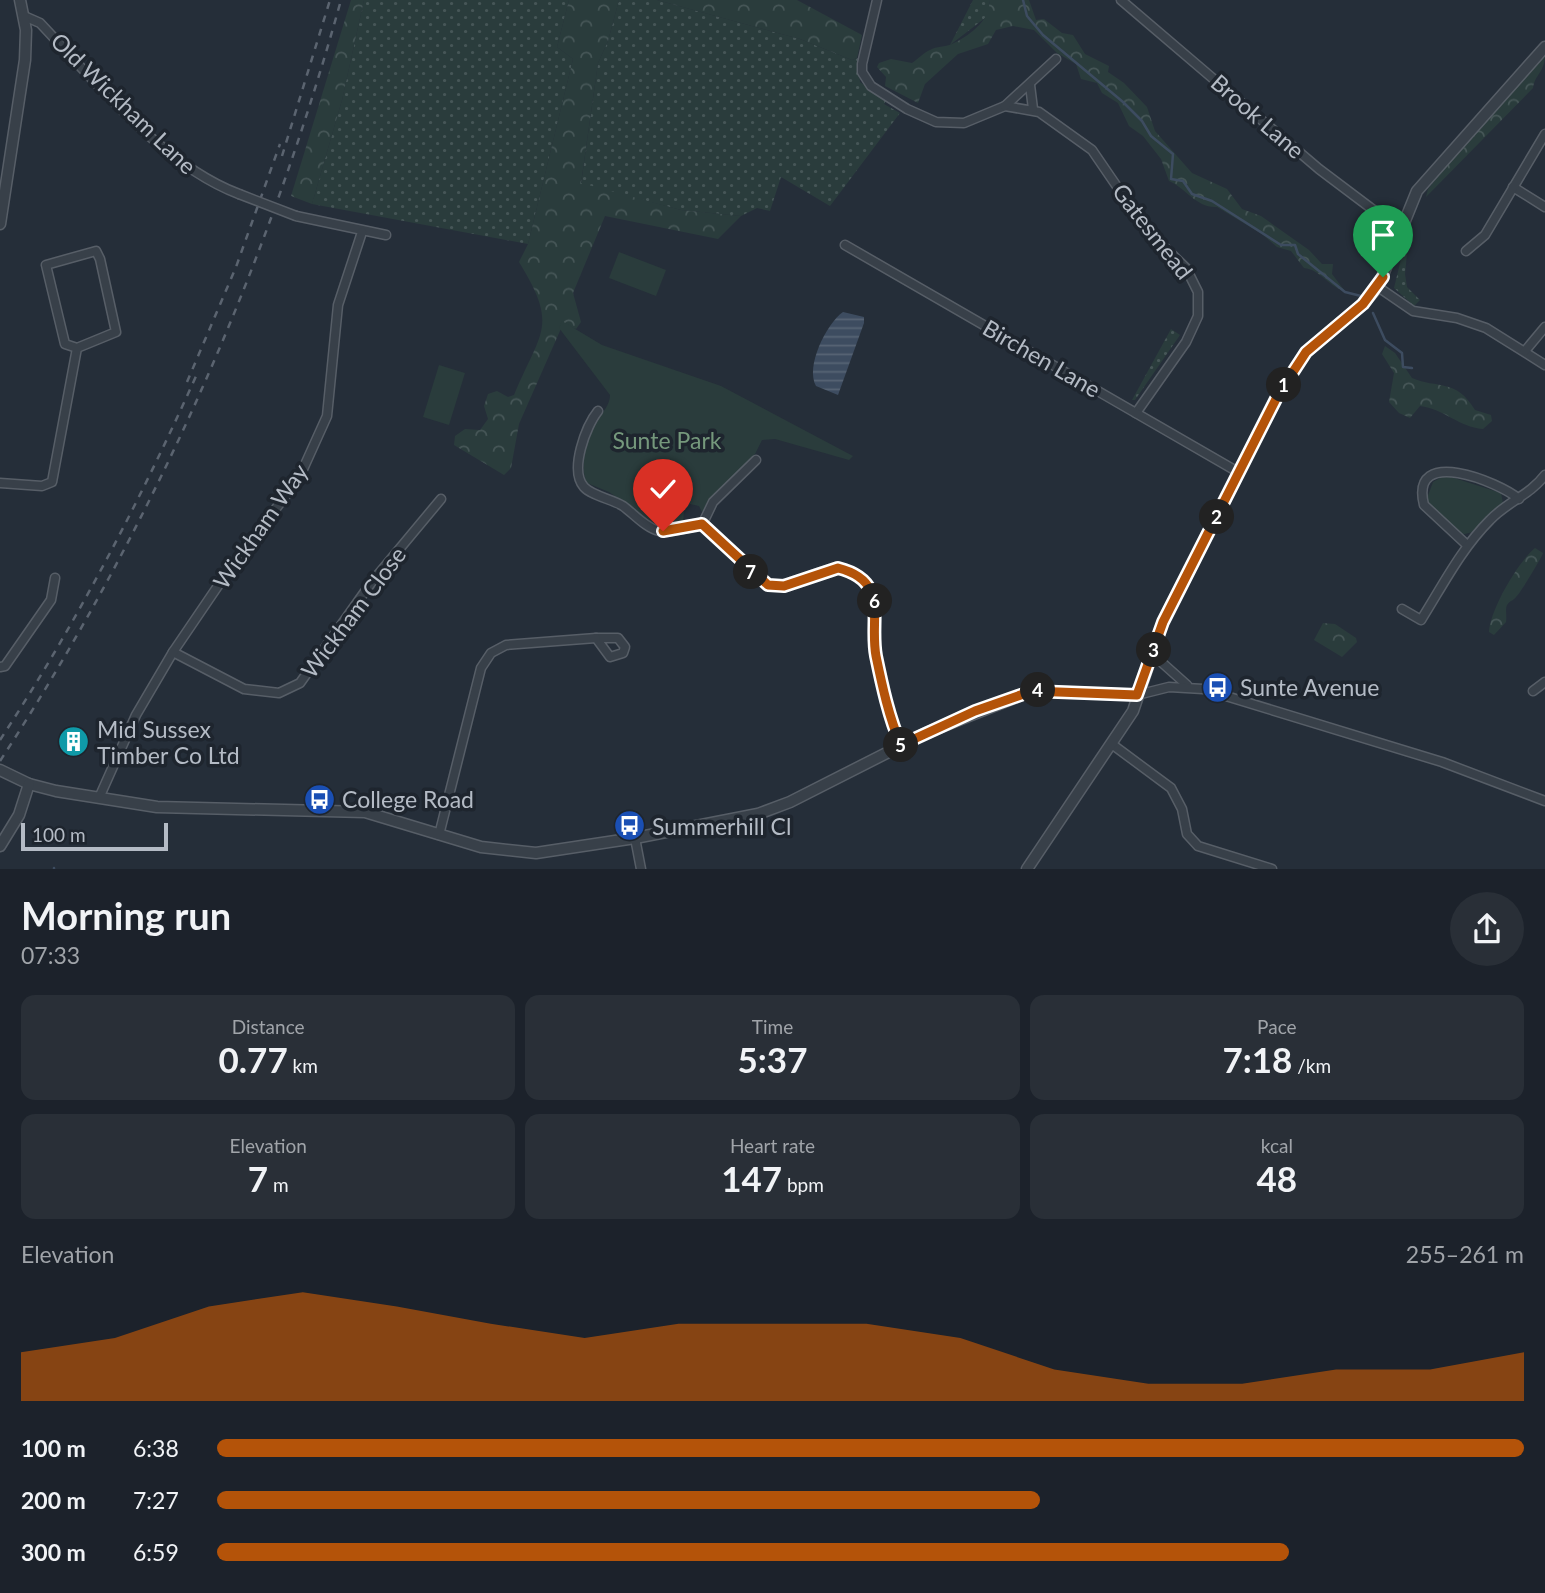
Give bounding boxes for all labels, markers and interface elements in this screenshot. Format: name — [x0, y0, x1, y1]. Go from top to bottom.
street label: Old Wickham Lane — [45, 26, 203, 180]
street label: Brook Lane — [1206, 68, 1310, 164]
street label: Gatesmead — [1107, 178, 1199, 284]
pin — [1353, 205, 1413, 277]
icon: arrive — [1364, 216, 1402, 254]
street label: Birchen Lane — [978, 313, 1106, 403]
pin: 1 — [1266, 368, 1302, 402]
text: 1 — [1278, 373, 1289, 396]
park label: Sunte Park — [613, 426, 722, 454]
street label: Wickham Way — [207, 458, 313, 594]
pin — [633, 459, 693, 531]
icon: check — [644, 470, 682, 508]
pin: 2 — [1200, 500, 1234, 534]
text: 2 — [1211, 505, 1222, 528]
street label: Wickham Close — [295, 541, 411, 683]
pin: 7 — [734, 554, 768, 590]
text: 7 — [745, 560, 756, 583]
pin: 6 — [858, 584, 892, 618]
text: 6 — [869, 589, 880, 612]
pin: 3 — [1136, 632, 1172, 668]
text: 3 — [1148, 638, 1159, 661]
bus stop icon: Sunte Avenue — [1200, 670, 1234, 704]
pin: 4 — [1020, 672, 1056, 708]
place label: Sunte Avenue — [1240, 673, 1379, 701]
text: 4 — [1032, 678, 1043, 701]
place label: Mid Sussex Timber Co Ltd — [97, 715, 240, 769]
building icon: Mid Sussex Timber Co Ltd — [57, 725, 91, 759]
pin: 5 — [884, 728, 918, 762]
text: 5 — [895, 733, 906, 756]
bus stop icon: College Road — [302, 782, 336, 816]
place label: College Road — [342, 785, 474, 813]
bus stop icon: Summerhill Cl — [612, 809, 646, 843]
place label: Summerhill Cl — [652, 812, 791, 840]
scale bar — [21, 820, 168, 851]
text: 100 m — [32, 823, 86, 846]
text: Morning run — [21, 892, 231, 938]
button: share — [1450, 892, 1524, 966]
text: 07:33 — [21, 941, 80, 969]
text: Distance — [232, 1015, 305, 1038]
text: Time — [752, 1015, 793, 1038]
text: Pace — [1257, 1015, 1297, 1038]
text: 0.77 — [218, 1038, 288, 1080]
text: 5:37 — [738, 1038, 807, 1080]
text: 7:18 — [1223, 1038, 1292, 1080]
text: km — [288, 1054, 318, 1077]
text: /km — [1292, 1054, 1331, 1077]
text: Elevation — [230, 1134, 307, 1157]
text: Heart rate — [730, 1134, 815, 1157]
text: kcal — [1261, 1134, 1293, 1157]
text: 7 — [248, 1157, 268, 1199]
text: 147 — [721, 1157, 782, 1199]
text: 48 — [1257, 1157, 1297, 1199]
text: m — [268, 1173, 289, 1196]
text: bpm — [782, 1173, 824, 1196]
text: Elevation — [21, 1240, 114, 1268]
text: 255–261 m — [1406, 1240, 1524, 1268]
text: 100 m — [21, 1434, 86, 1462]
text: 6:38 — [133, 1434, 179, 1462]
text: 200 m — [21, 1486, 86, 1514]
text: 7:27 — [133, 1486, 179, 1514]
text: 300 m — [21, 1538, 86, 1566]
text: 6:59 — [133, 1538, 179, 1566]

